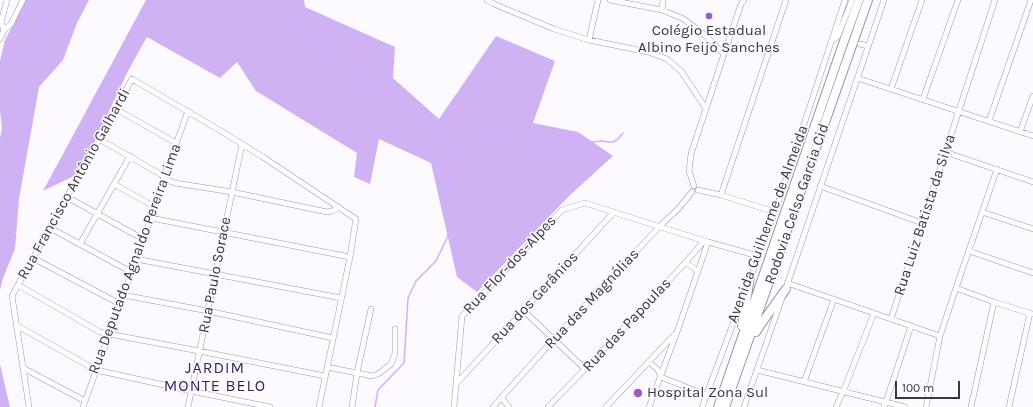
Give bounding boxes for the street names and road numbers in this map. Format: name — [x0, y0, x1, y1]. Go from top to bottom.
street label: Rua Francisco Antônio Galhardi — [14, 85, 134, 283]
street label: Rodovia Celso Garcia Cid — [761, 121, 833, 287]
street label: Avenida Guilherme de Almeida — [724, 123, 812, 325]
street label: Rua Luiz Batista da Silva — [890, 132, 960, 298]
street label: Rua Deputado Agnaldo Pereira Lima — [85, 141, 185, 377]
street label: Rua Flor-dos-Alpes — [460, 212, 560, 318]
street label: Rua Paulo Sorace — [195, 215, 235, 335]
street label: Rua das Magnólias — [541, 245, 643, 353]
street label: Rua dos Gerânios — [488, 248, 582, 348]
street label: Rua das Papoulas — [579, 274, 675, 376]

